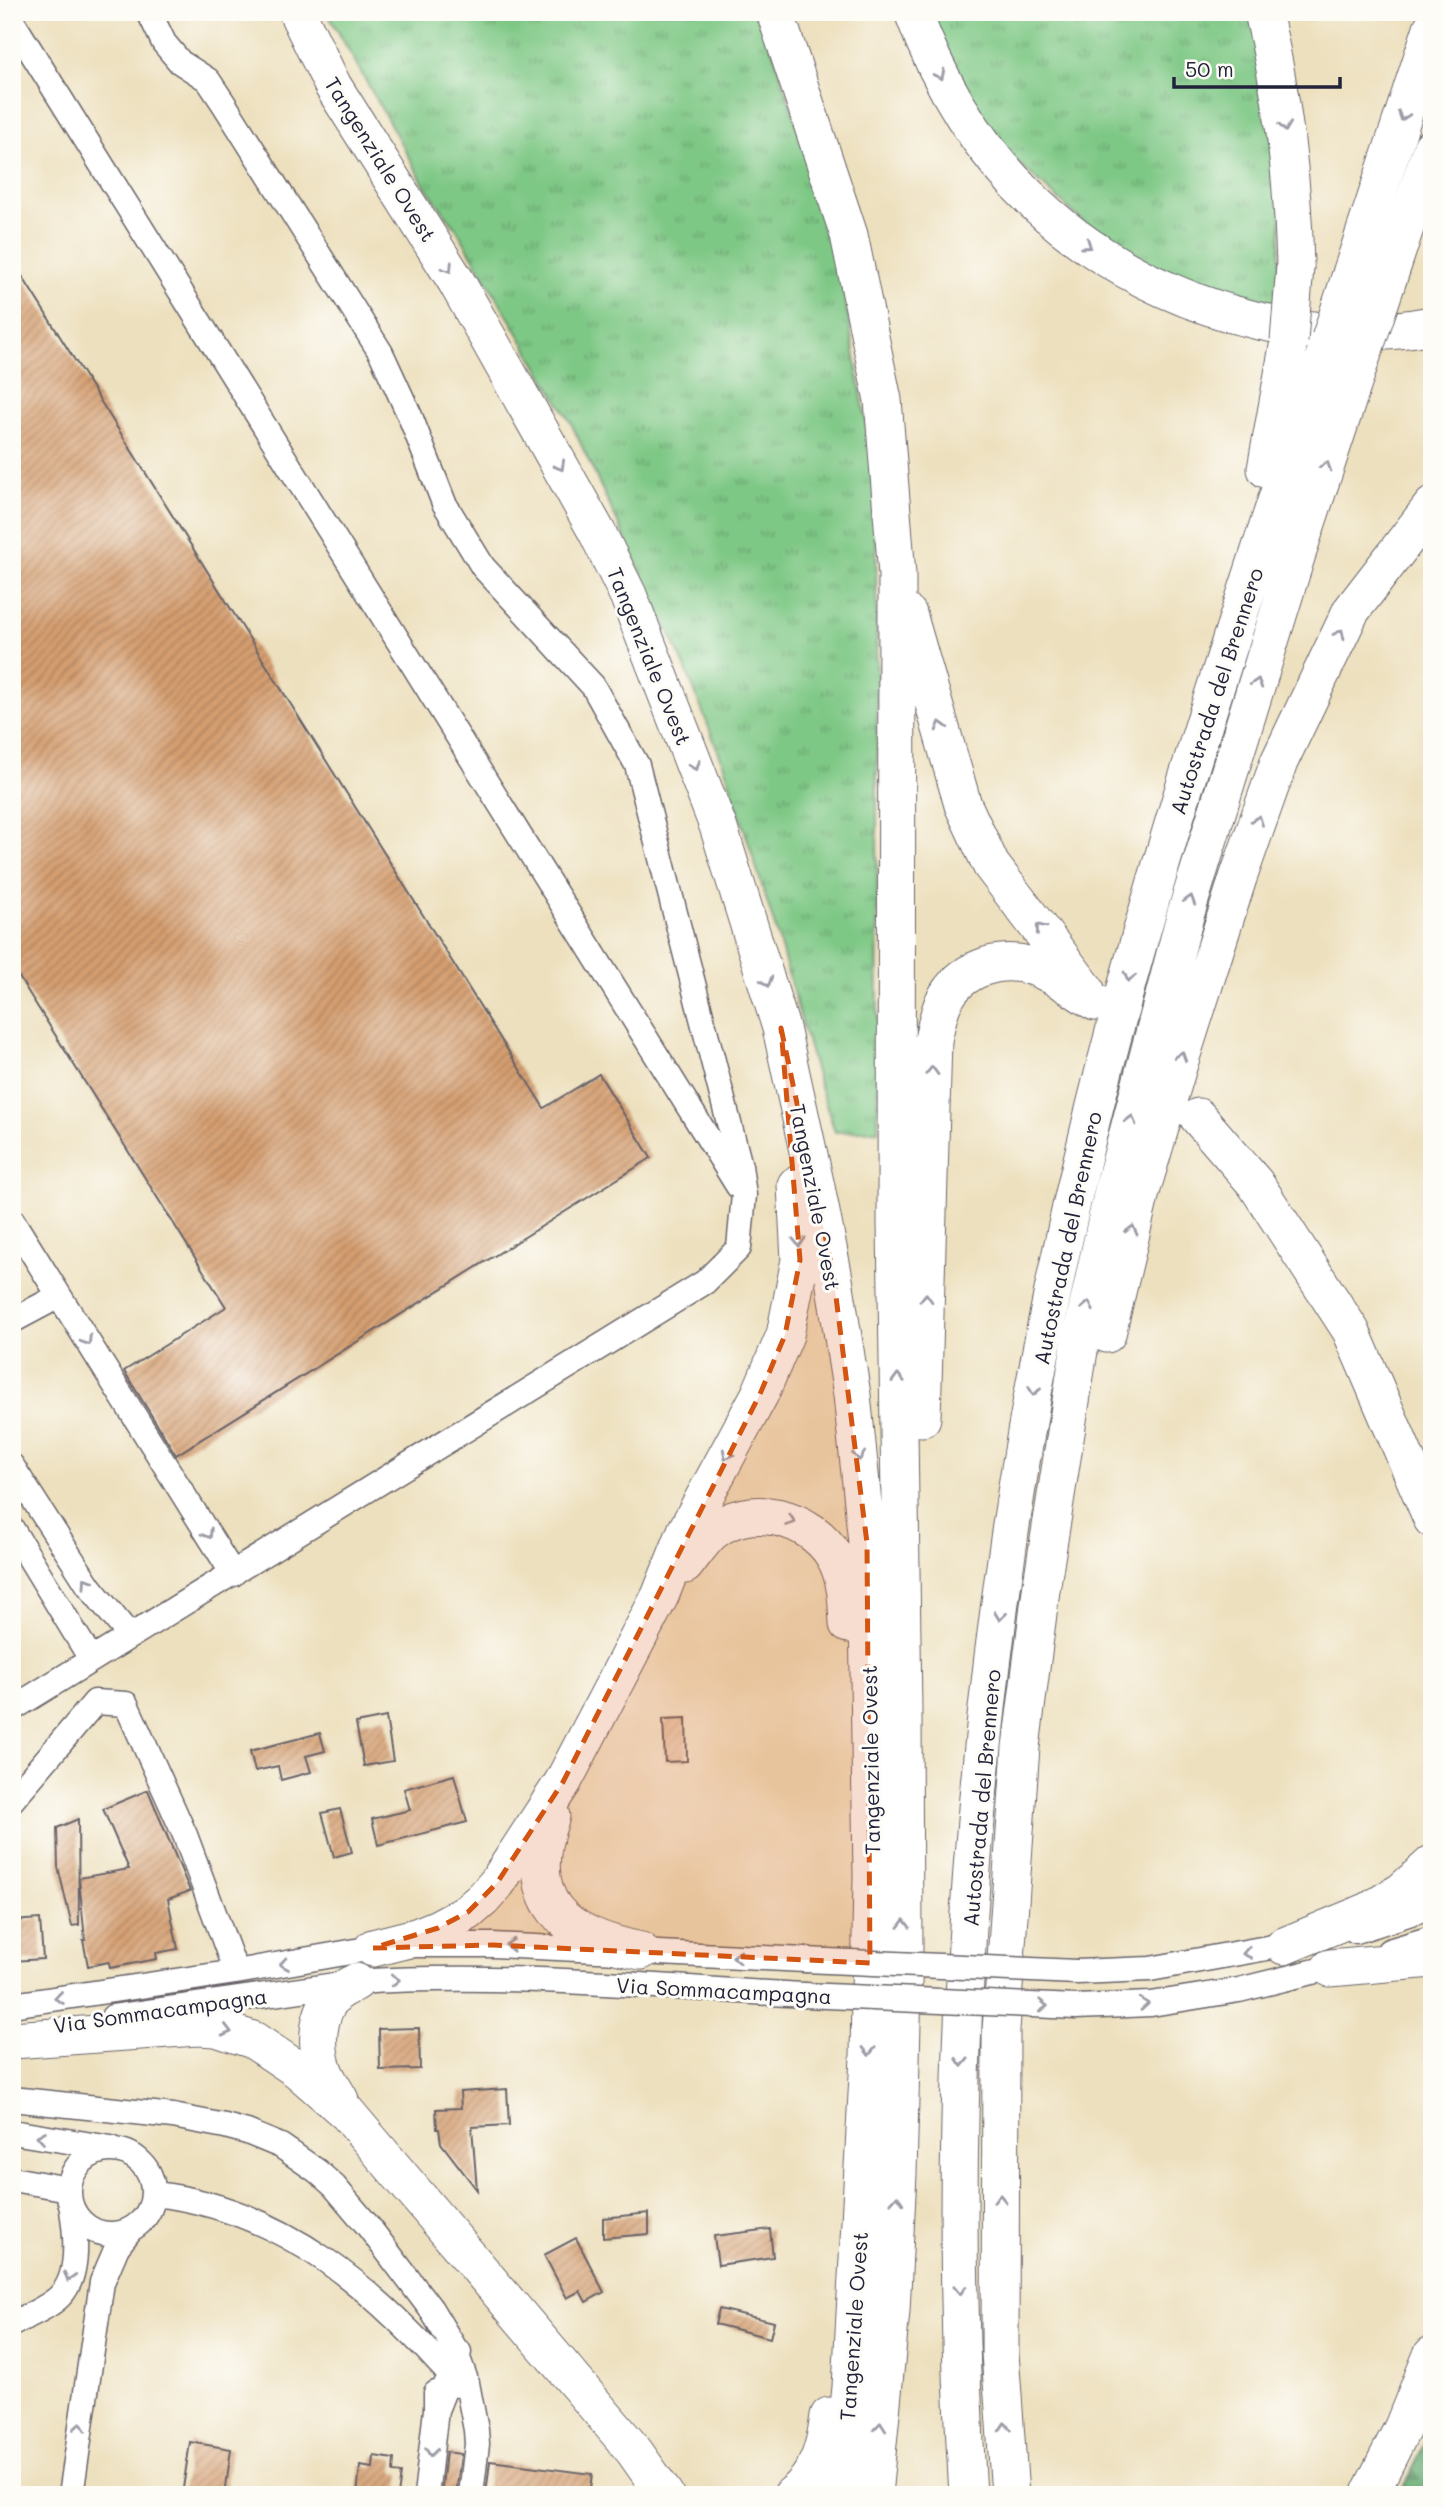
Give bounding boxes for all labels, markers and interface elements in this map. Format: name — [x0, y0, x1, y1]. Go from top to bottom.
scale bar — [1174, 46, 1341, 90]
text: 50 m — [1185, 55, 1234, 82]
one-way arrow — [931, 68, 945, 80]
street label: Tangenziale Ovest — [319, 71, 443, 247]
one-way arrow — [1397, 109, 1411, 122]
one-way arrow — [1277, 122, 1292, 133]
one-way arrow — [1079, 237, 1092, 249]
one-way arrow — [440, 260, 453, 273]
one-way arrow — [552, 458, 565, 471]
one-way arrow — [1318, 460, 1332, 473]
street label: Tangenziale Ovest — [602, 563, 698, 749]
street label: Autostrada del Brennero — [1163, 564, 1269, 818]
one-way arrow — [1332, 629, 1346, 642]
one-way arrow — [1249, 677, 1263, 689]
one-way arrow — [934, 720, 949, 732]
one-way arrow — [686, 760, 700, 772]
one-way arrow — [1250, 815, 1264, 827]
one-way arrow — [1182, 894, 1196, 907]
one-way arrow — [1035, 923, 1048, 935]
one-way arrow — [1123, 971, 1137, 983]
one-way arrow — [758, 976, 773, 988]
one-way arrow — [1173, 1051, 1187, 1063]
one-way arrow — [925, 1065, 940, 1076]
street label: Tangenziale Ovest — [785, 1101, 847, 1293]
street label: Autostrada del Brennero — [1027, 1109, 1107, 1367]
one-way arrow — [1123, 1114, 1137, 1126]
one-way arrow — [1124, 1224, 1138, 1236]
one-way arrow — [792, 1237, 807, 1248]
one-way arrow — [919, 1293, 934, 1304]
one-way arrow — [1080, 1300, 1095, 1312]
one-way arrow — [79, 1333, 92, 1346]
one-way arrow — [891, 1372, 906, 1383]
one-way arrow — [1028, 1385, 1043, 1397]
one-way arrow — [722, 1447, 735, 1460]
one-way arrow — [851, 1450, 866, 1462]
one-way arrow — [785, 1513, 797, 1527]
one-way arrow — [199, 1526, 212, 1539]
one-way arrow — [83, 1577, 95, 1590]
one-way arrow — [992, 1610, 1007, 1622]
street label: Tangenziale Ovest — [855, 1665, 885, 1855]
street label: Autostrada del Brennero — [956, 1668, 1006, 1928]
one-way arrow — [896, 1918, 912, 1928]
one-way arrow — [504, 1938, 515, 1953]
one-way arrow — [1241, 1944, 1253, 1959]
one-way arrow — [731, 1949, 742, 1964]
one-way arrow — [278, 1956, 290, 1971]
street label: Via Sommacampagna — [616, 1971, 832, 2009]
one-way arrow — [390, 1972, 401, 1987]
street label: Via Sommacampagna — [51, 1982, 269, 2038]
one-way arrow — [53, 1990, 65, 2005]
one-way arrow — [1139, 1997, 1150, 2012]
one-way arrow — [1038, 1998, 1049, 2013]
one-way arrow — [220, 2023, 232, 2037]
one-way arrow — [861, 2046, 877, 2056]
one-way arrow — [955, 2057, 970, 2068]
one-way arrow — [35, 2130, 47, 2145]
one-way arrow — [889, 2194, 904, 2205]
one-way arrow — [992, 2194, 1008, 2204]
street label: Tangenziale Ovest — [833, 2230, 873, 2422]
one-way arrow — [62, 2270, 77, 2282]
one-way arrow — [952, 2285, 968, 2295]
one-way arrow — [73, 2421, 88, 2433]
one-way arrow — [873, 2421, 888, 2433]
one-way arrow — [998, 2421, 1013, 2432]
one-way arrow — [424, 2446, 439, 2458]

